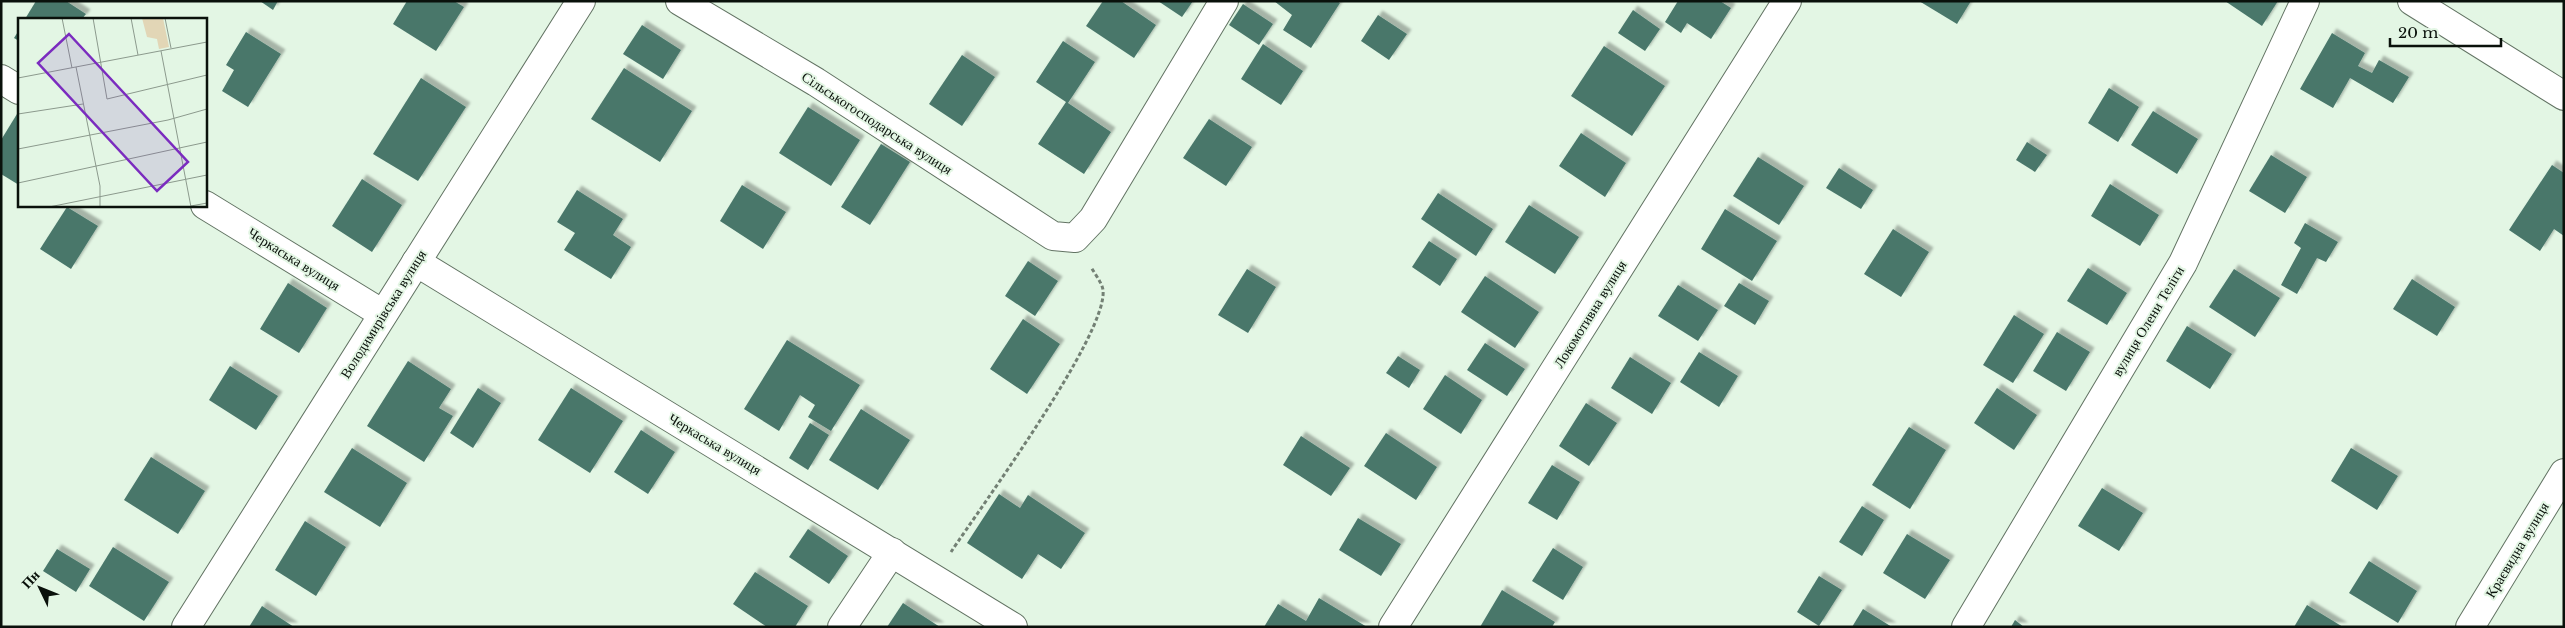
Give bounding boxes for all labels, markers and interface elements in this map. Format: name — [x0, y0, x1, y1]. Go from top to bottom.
scale bar — [2390, 15, 2501, 47]
inset map — [18, 18, 206, 206]
text: 20 m — [2398, 23, 2438, 42]
street label: Сільськогосподарська вулиця — [798, 68, 956, 179]
street label: Черкаська вулиця — [245, 223, 344, 295]
street label: Володимирівська вулиця — [336, 246, 430, 382]
street label: Локомотивна вулиця — [1550, 256, 1631, 371]
street label: вулиця Олени Теліги — [2108, 262, 2188, 379]
street label: Черкаська вулиця — [665, 409, 765, 479]
street label: Краєвидна вулиця — [2481, 498, 2553, 601]
north arrow — [15, 563, 65, 613]
text: Пн — [17, 566, 44, 592]

